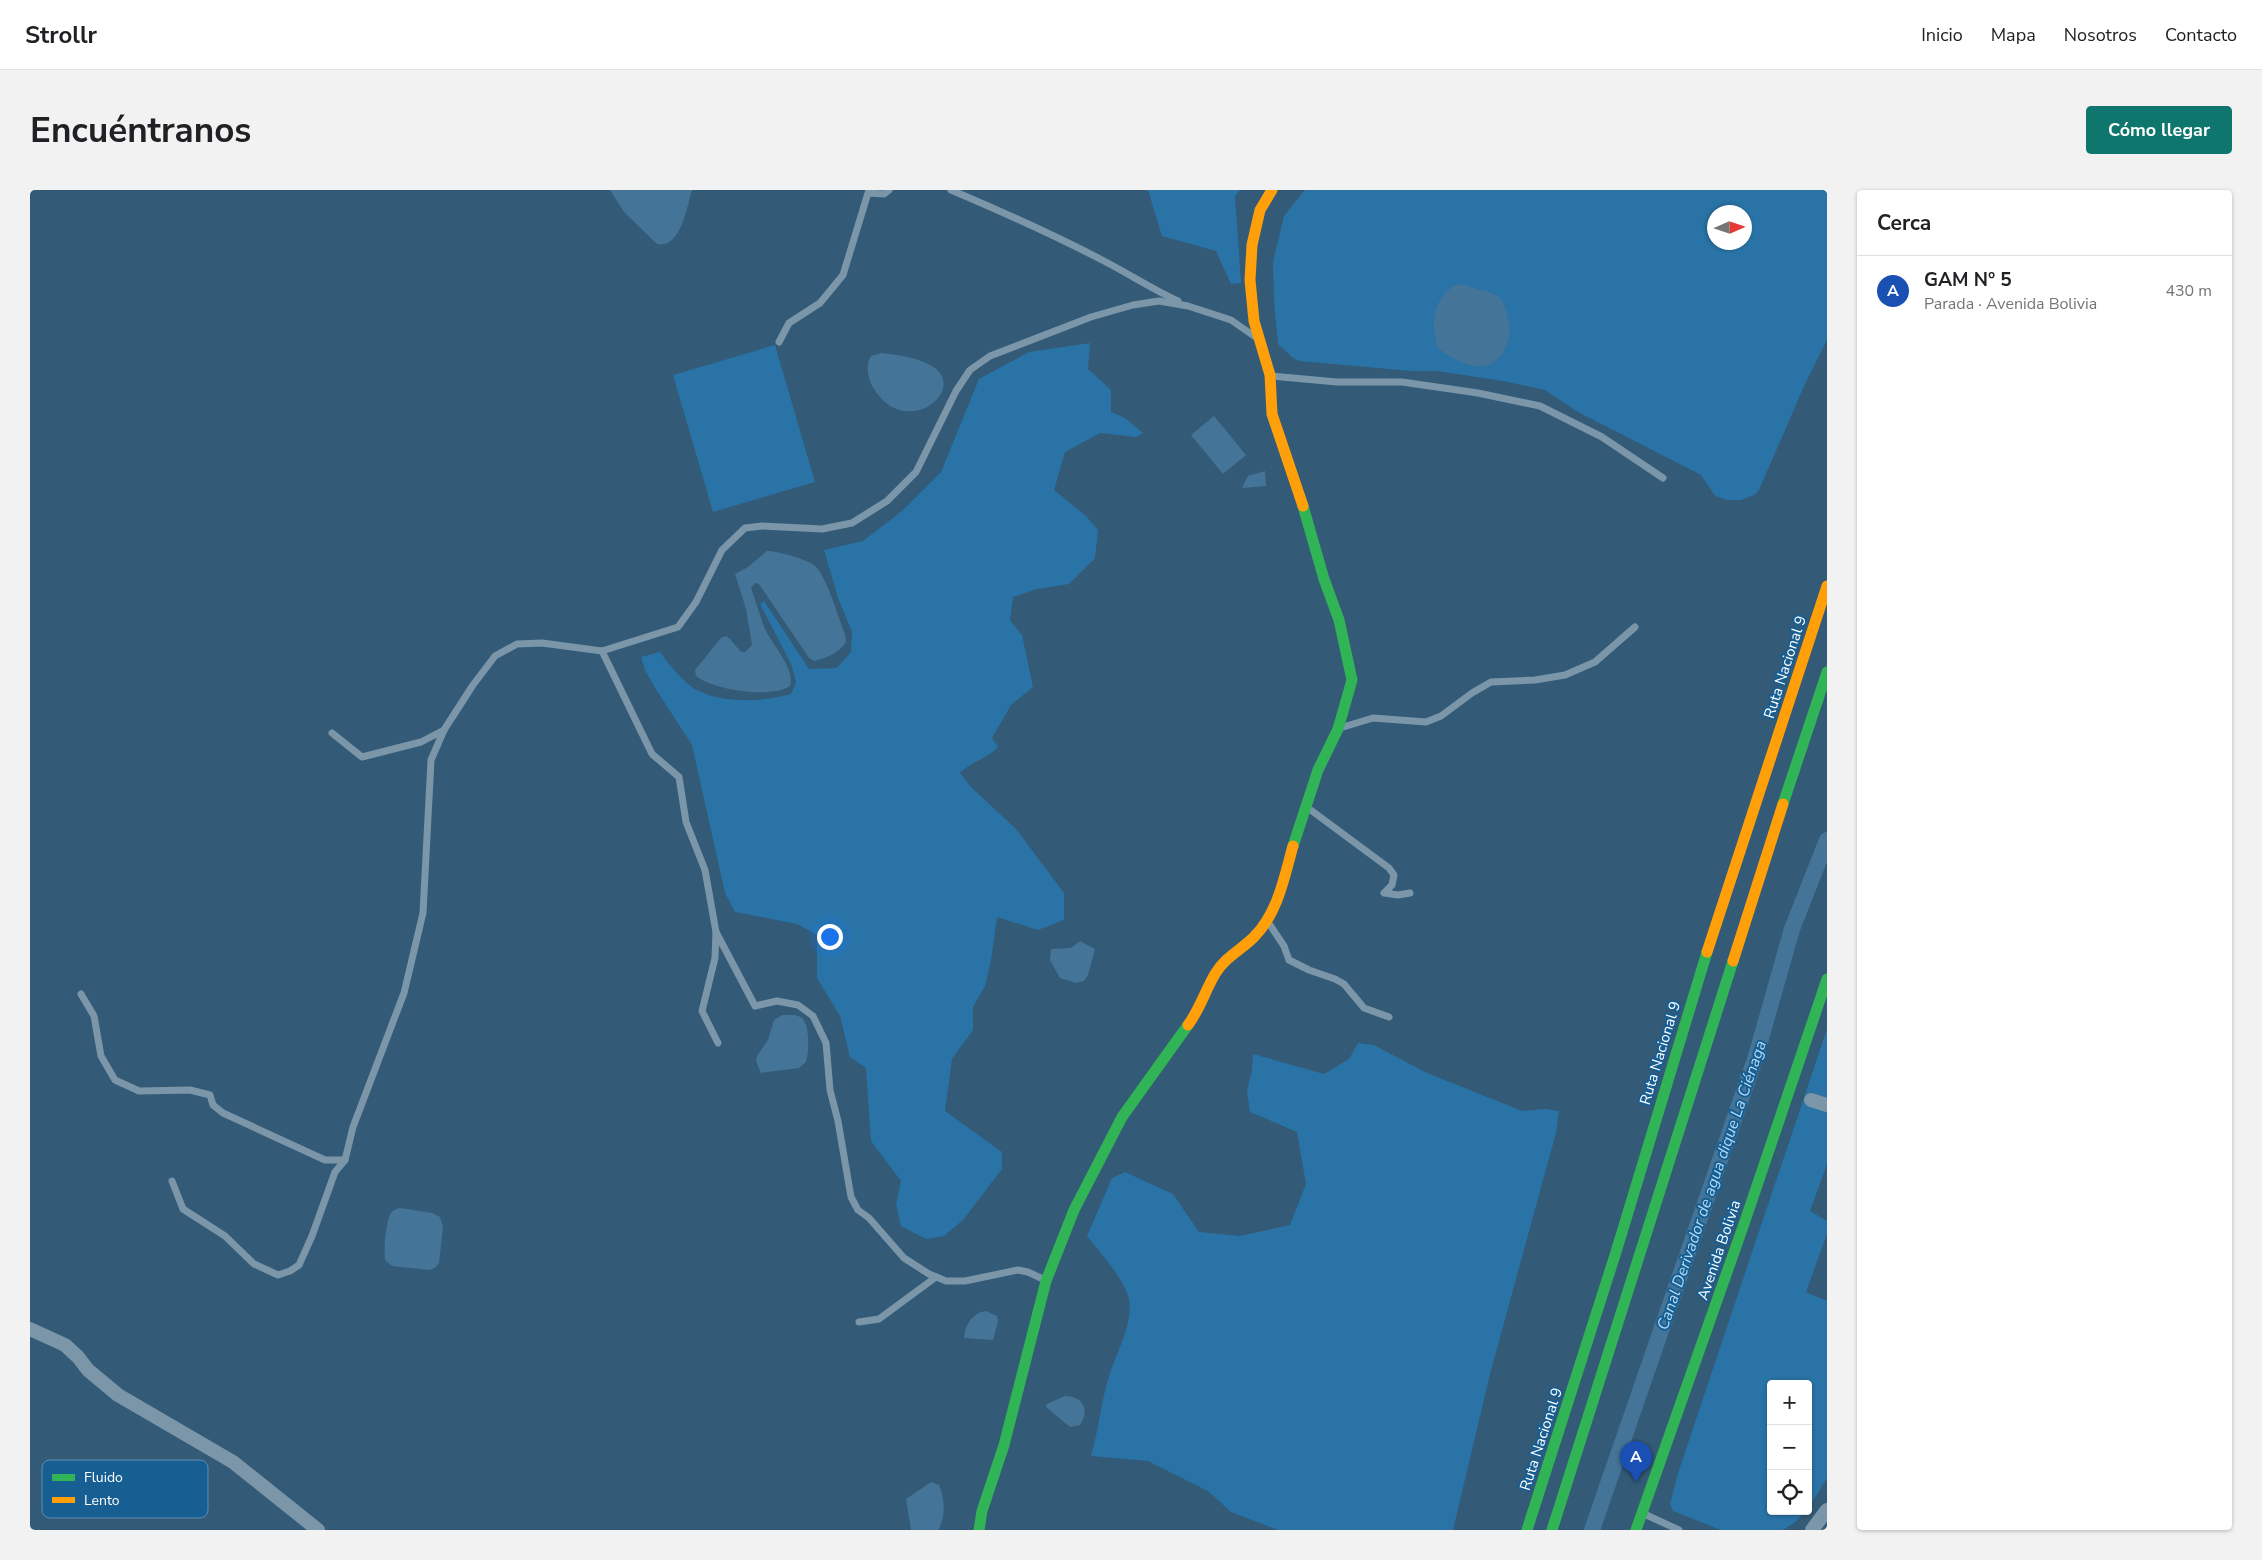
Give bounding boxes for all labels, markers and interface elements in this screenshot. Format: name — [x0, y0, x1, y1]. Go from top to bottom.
text: Strollr — [25, 19, 97, 51]
text: Inicio — [1921, 23, 1963, 47]
text: Mapa — [1991, 23, 2036, 47]
text: Nosotros — [2064, 23, 2137, 47]
text: Contacto — [2165, 23, 2237, 47]
button: Cómo llegar — [2086, 106, 2232, 154]
text: Encuéntranos — [30, 107, 251, 154]
north arrow — [1707, 205, 1752, 250]
text: Cerca — [1877, 209, 1931, 237]
text: GAM N° 5 — [1924, 267, 2012, 293]
text: A — [1887, 280, 1899, 302]
text: 430 m — [2165, 280, 2212, 302]
text: Parada · Avenida Bolivia — [1924, 293, 2097, 315]
street label: Ruta Nacional 9 — [1759, 613, 1811, 721]
your location — [817, 924, 843, 950]
street label: Ruta Nacional 9 — [1635, 999, 1685, 1107]
water label: Canal Derivador de agua dique La Ciénaga — [1652, 1038, 1772, 1333]
street label: Avenida Bolivia — [1693, 1197, 1745, 1303]
map controls — [1767, 1380, 1812, 1515]
button: + — [1767, 1380, 1812, 1425]
street label: Ruta Nacional 9 — [1515, 1385, 1567, 1493]
button: − — [1767, 1425, 1812, 1470]
pin: A — [1620, 1441, 1652, 1482]
legend — [42, 1460, 208, 1518]
text: Fluido — [84, 1468, 123, 1487]
button: locate — [1767, 1470, 1812, 1515]
text: Lento — [84, 1491, 120, 1510]

